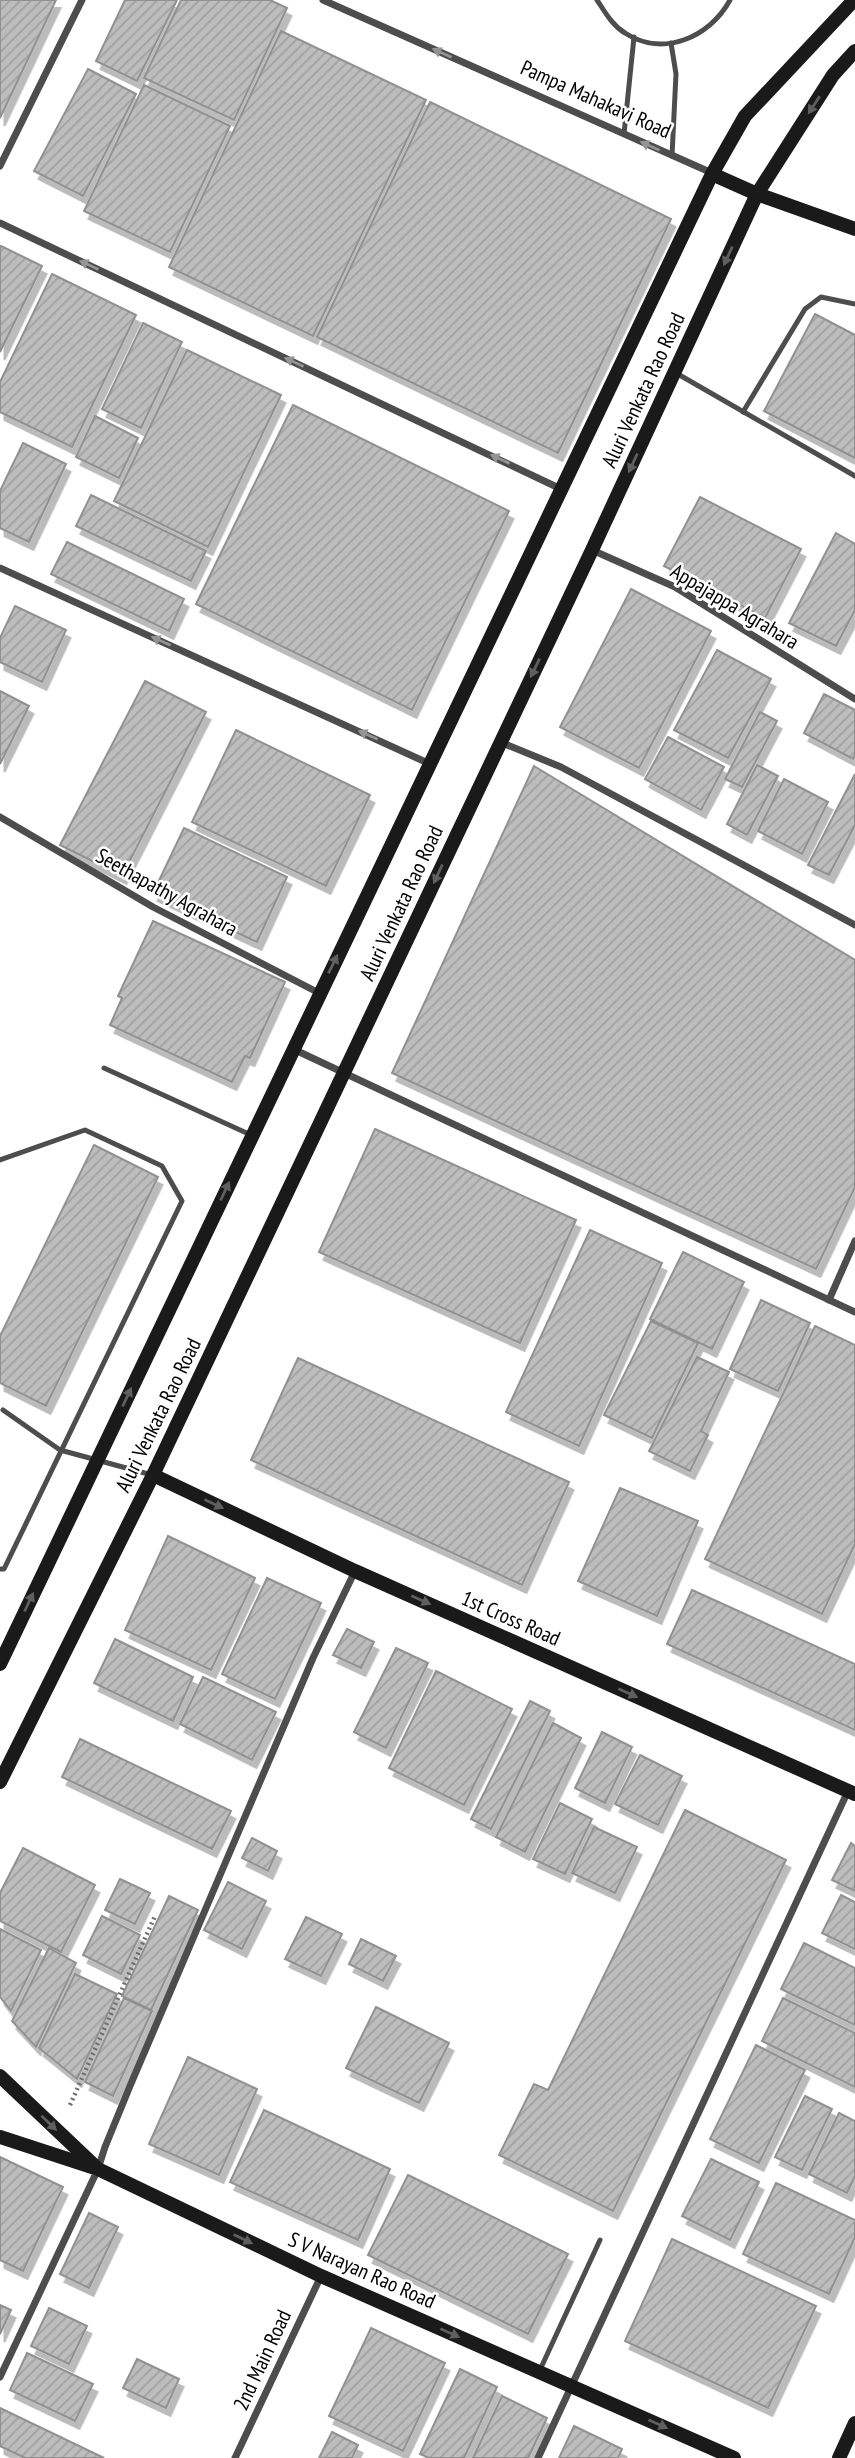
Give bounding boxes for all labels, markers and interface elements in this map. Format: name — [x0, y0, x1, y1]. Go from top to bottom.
one-way arrow — [432, 47, 452, 59]
street label: Pampa Mahakavi Road — [517, 54, 675, 144]
one-way arrow — [807, 96, 820, 115]
one-way arrow — [640, 140, 660, 152]
one-way arrow — [722, 246, 734, 266]
one-way arrow — [78, 259, 99, 270]
street label: Aluri Venkata Rao Road — [595, 308, 691, 472]
one-way arrow — [284, 356, 304, 368]
one-way arrow — [627, 452, 638, 473]
one-way arrow — [490, 454, 510, 465]
street label: Appajappa Agrahara — [666, 557, 804, 655]
one-way arrow — [151, 635, 171, 647]
one-way arrow — [530, 658, 541, 678]
one-way arrow — [358, 729, 378, 741]
street label: Aluri Venkata Rao Road — [353, 821, 449, 985]
street label: Seethapathy Agrahara — [91, 842, 243, 942]
one-way arrow — [432, 864, 443, 884]
one-way arrow — [327, 954, 339, 974]
one-way arrow — [219, 1181, 230, 1201]
street label: Aluri Venkata Rao Road — [109, 1334, 207, 1496]
one-way arrow — [121, 1387, 133, 1407]
one-way arrow — [204, 1499, 224, 1510]
street label: 1st Cross Road — [457, 1584, 565, 1652]
one-way arrow — [24, 1592, 35, 1612]
one-way arrow — [410, 1595, 431, 1606]
one-way arrow — [618, 1688, 639, 1699]
one-way arrow — [41, 2115, 58, 2132]
street label: S V Narayan Rao Road — [284, 2225, 440, 2315]
one-way arrow — [233, 2233, 253, 2244]
street label: 2nd Main Road — [227, 2305, 297, 2415]
one-way arrow — [440, 2327, 460, 2339]
one-way arrow — [648, 2418, 668, 2430]

